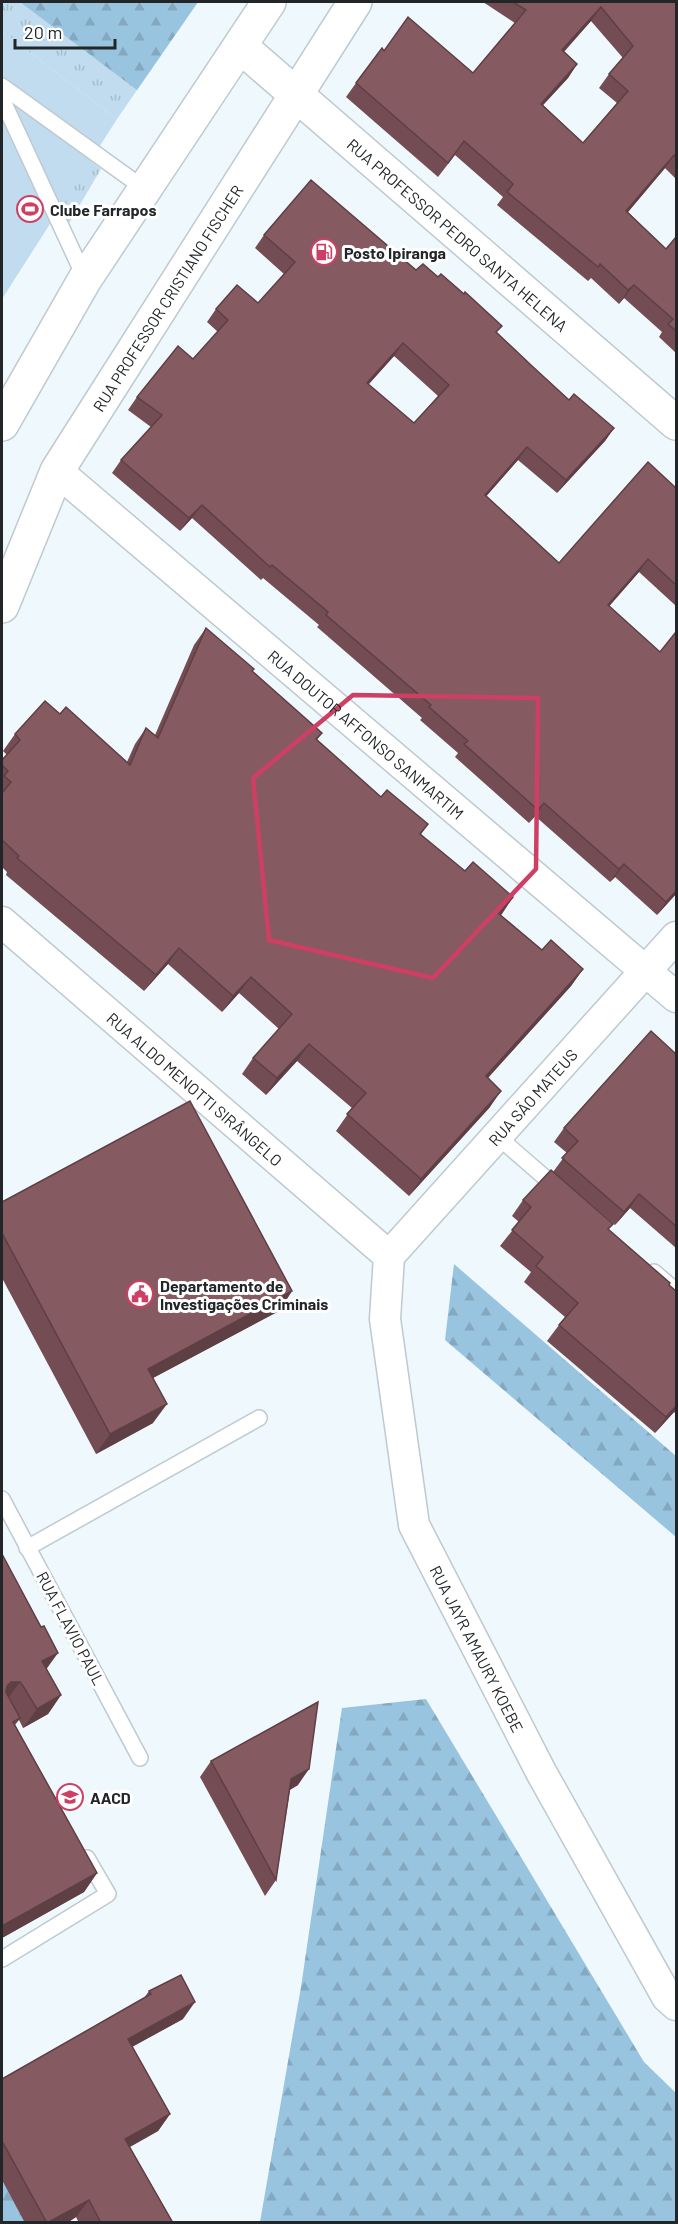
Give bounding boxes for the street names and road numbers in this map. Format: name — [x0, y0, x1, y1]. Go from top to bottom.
street label: RUA PROFESSOR PEDRO SANTA HELENA — [344, 134, 572, 335]
street label: RUA PROFESSOR CRISTIANO FISCHER — [88, 181, 246, 415]
street label: RUA DOUTOR AFFONSO SANMARTIM — [265, 645, 468, 822]
street label: RUA ALDO MENOTTI SIRÂNGELO — [104, 1008, 286, 1169]
street label: RUA SÃO MATEUS — [484, 1045, 581, 1149]
street label: RUA JAYR AMAURY KOEBE — [427, 1562, 528, 1735]
street label: RUA FLAVIO PAUL — [33, 1568, 109, 1688]

